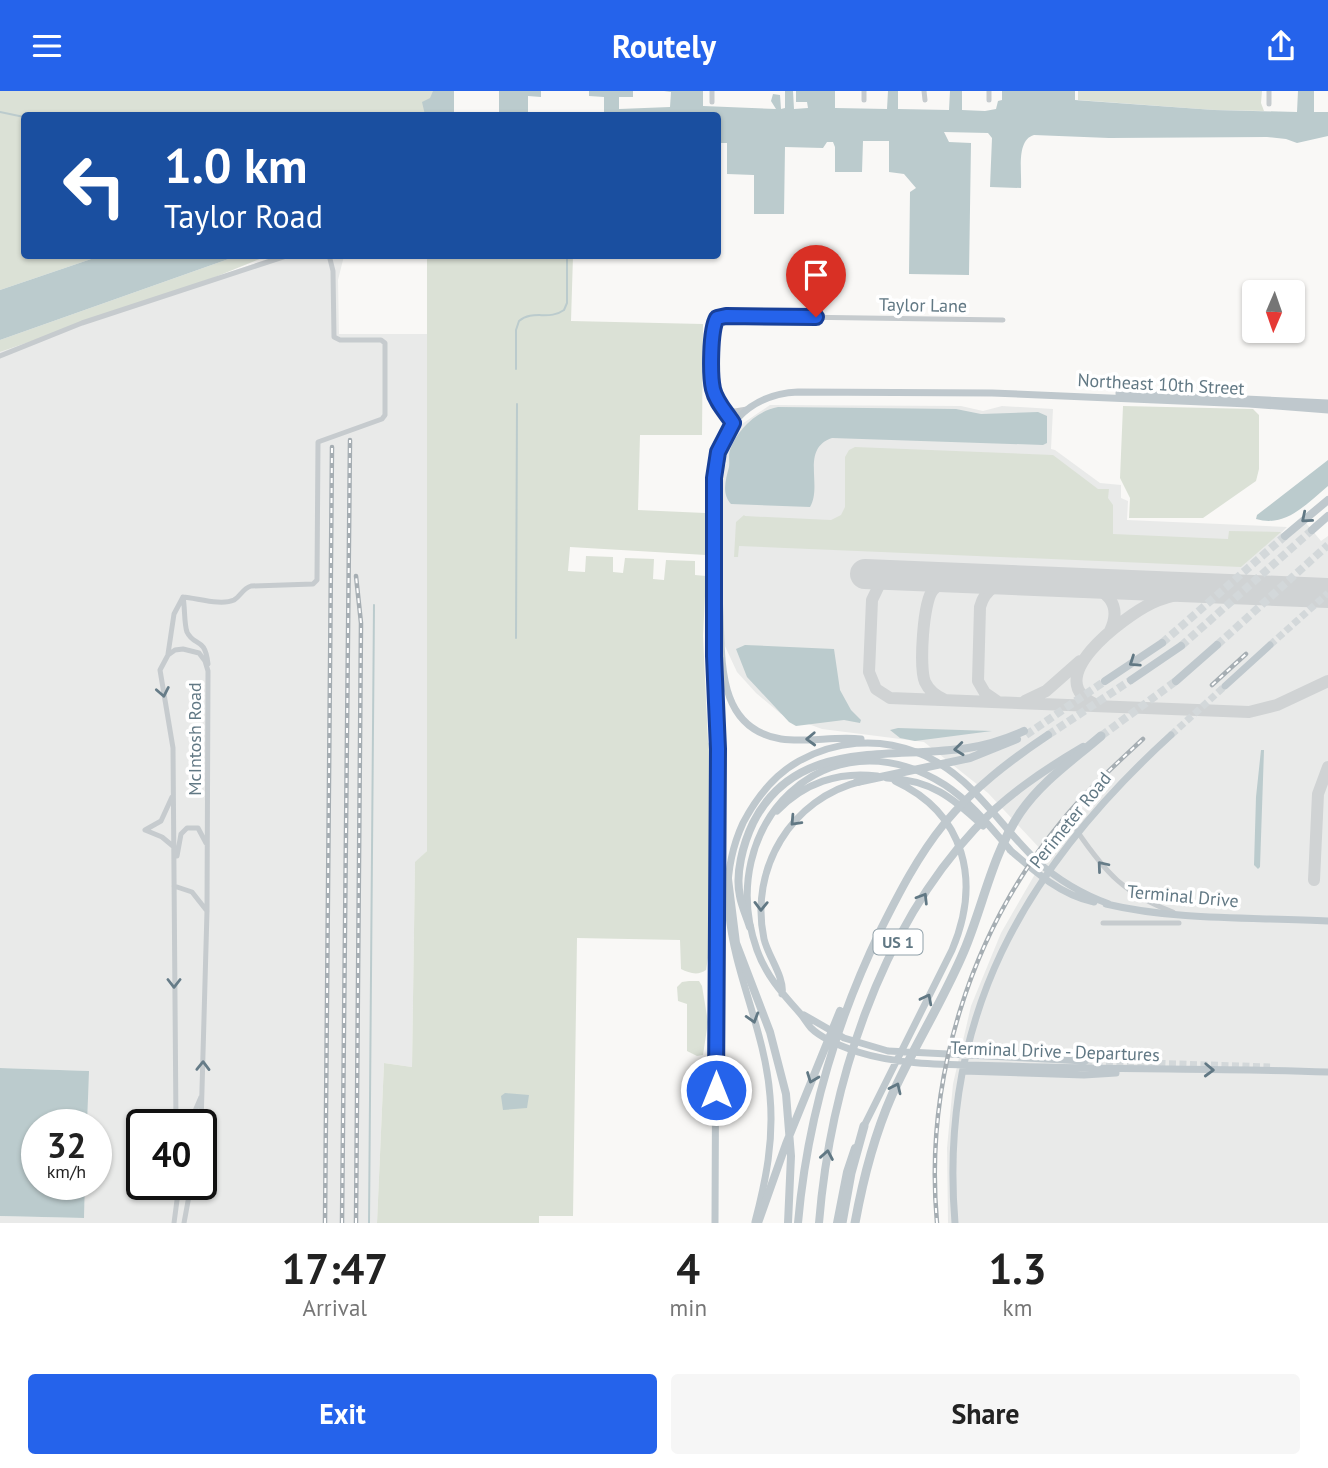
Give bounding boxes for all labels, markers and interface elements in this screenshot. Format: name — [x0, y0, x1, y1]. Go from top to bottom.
text: Routely — [612, 25, 716, 67]
icon: menu — [28, 27, 66, 65]
icon: share — [1262, 27, 1300, 65]
text: 1.0 km — [164, 133, 308, 197]
icon: left — [49, 140, 140, 231]
text: Taylor Road — [164, 195, 323, 237]
pin — [786, 245, 846, 317]
icon: arrive — [797, 256, 835, 294]
north arrow — [1242, 280, 1306, 343]
map controls — [1242, 280, 1305, 343]
street label: Taylor Lane — [879, 293, 967, 317]
street label: Northeast 10th Street — [1077, 368, 1245, 400]
one-way arrow — [1302, 510, 1315, 522]
one-way arrow — [1129, 654, 1142, 667]
street label: McIntosh Road — [183, 682, 206, 796]
one-way arrow — [155, 686, 170, 698]
one-way arrow — [805, 731, 816, 747]
one-way arrow — [953, 742, 965, 757]
street label: Perimeter Road — [1024, 767, 1116, 873]
one-way arrow — [791, 813, 803, 826]
one-way arrow — [1098, 862, 1110, 875]
street label: Terminal Drive — [1126, 880, 1240, 912]
one-way arrow — [915, 893, 928, 906]
one-way arrow — [754, 901, 769, 912]
road number: US 1 — [874, 929, 922, 955]
one-way arrow — [166, 978, 182, 989]
one-way arrow — [919, 994, 933, 1006]
one-way arrow — [745, 1011, 760, 1023]
street label: Terminal Drive - Departures — [950, 1036, 1160, 1066]
position arrow — [679, 1053, 753, 1127]
one-way arrow — [195, 1061, 211, 1071]
one-way arrow — [1204, 1063, 1215, 1078]
one-way arrow — [806, 1071, 820, 1083]
one-way arrow — [888, 1083, 902, 1095]
speed limit sign: 40 — [126, 1109, 217, 1200]
text: 32 — [47, 1122, 86, 1168]
one-way arrow — [819, 1149, 834, 1161]
text: km/h — [47, 1160, 86, 1183]
text: 17:47 — [282, 1241, 388, 1296]
text: 4 — [676, 1241, 700, 1296]
text: 1.3 — [988, 1241, 1046, 1296]
text: Arrival — [303, 1293, 367, 1322]
text: min — [670, 1293, 707, 1322]
text: km — [1003, 1293, 1032, 1322]
button: Exit — [28, 1374, 657, 1454]
button: Share — [671, 1374, 1300, 1454]

